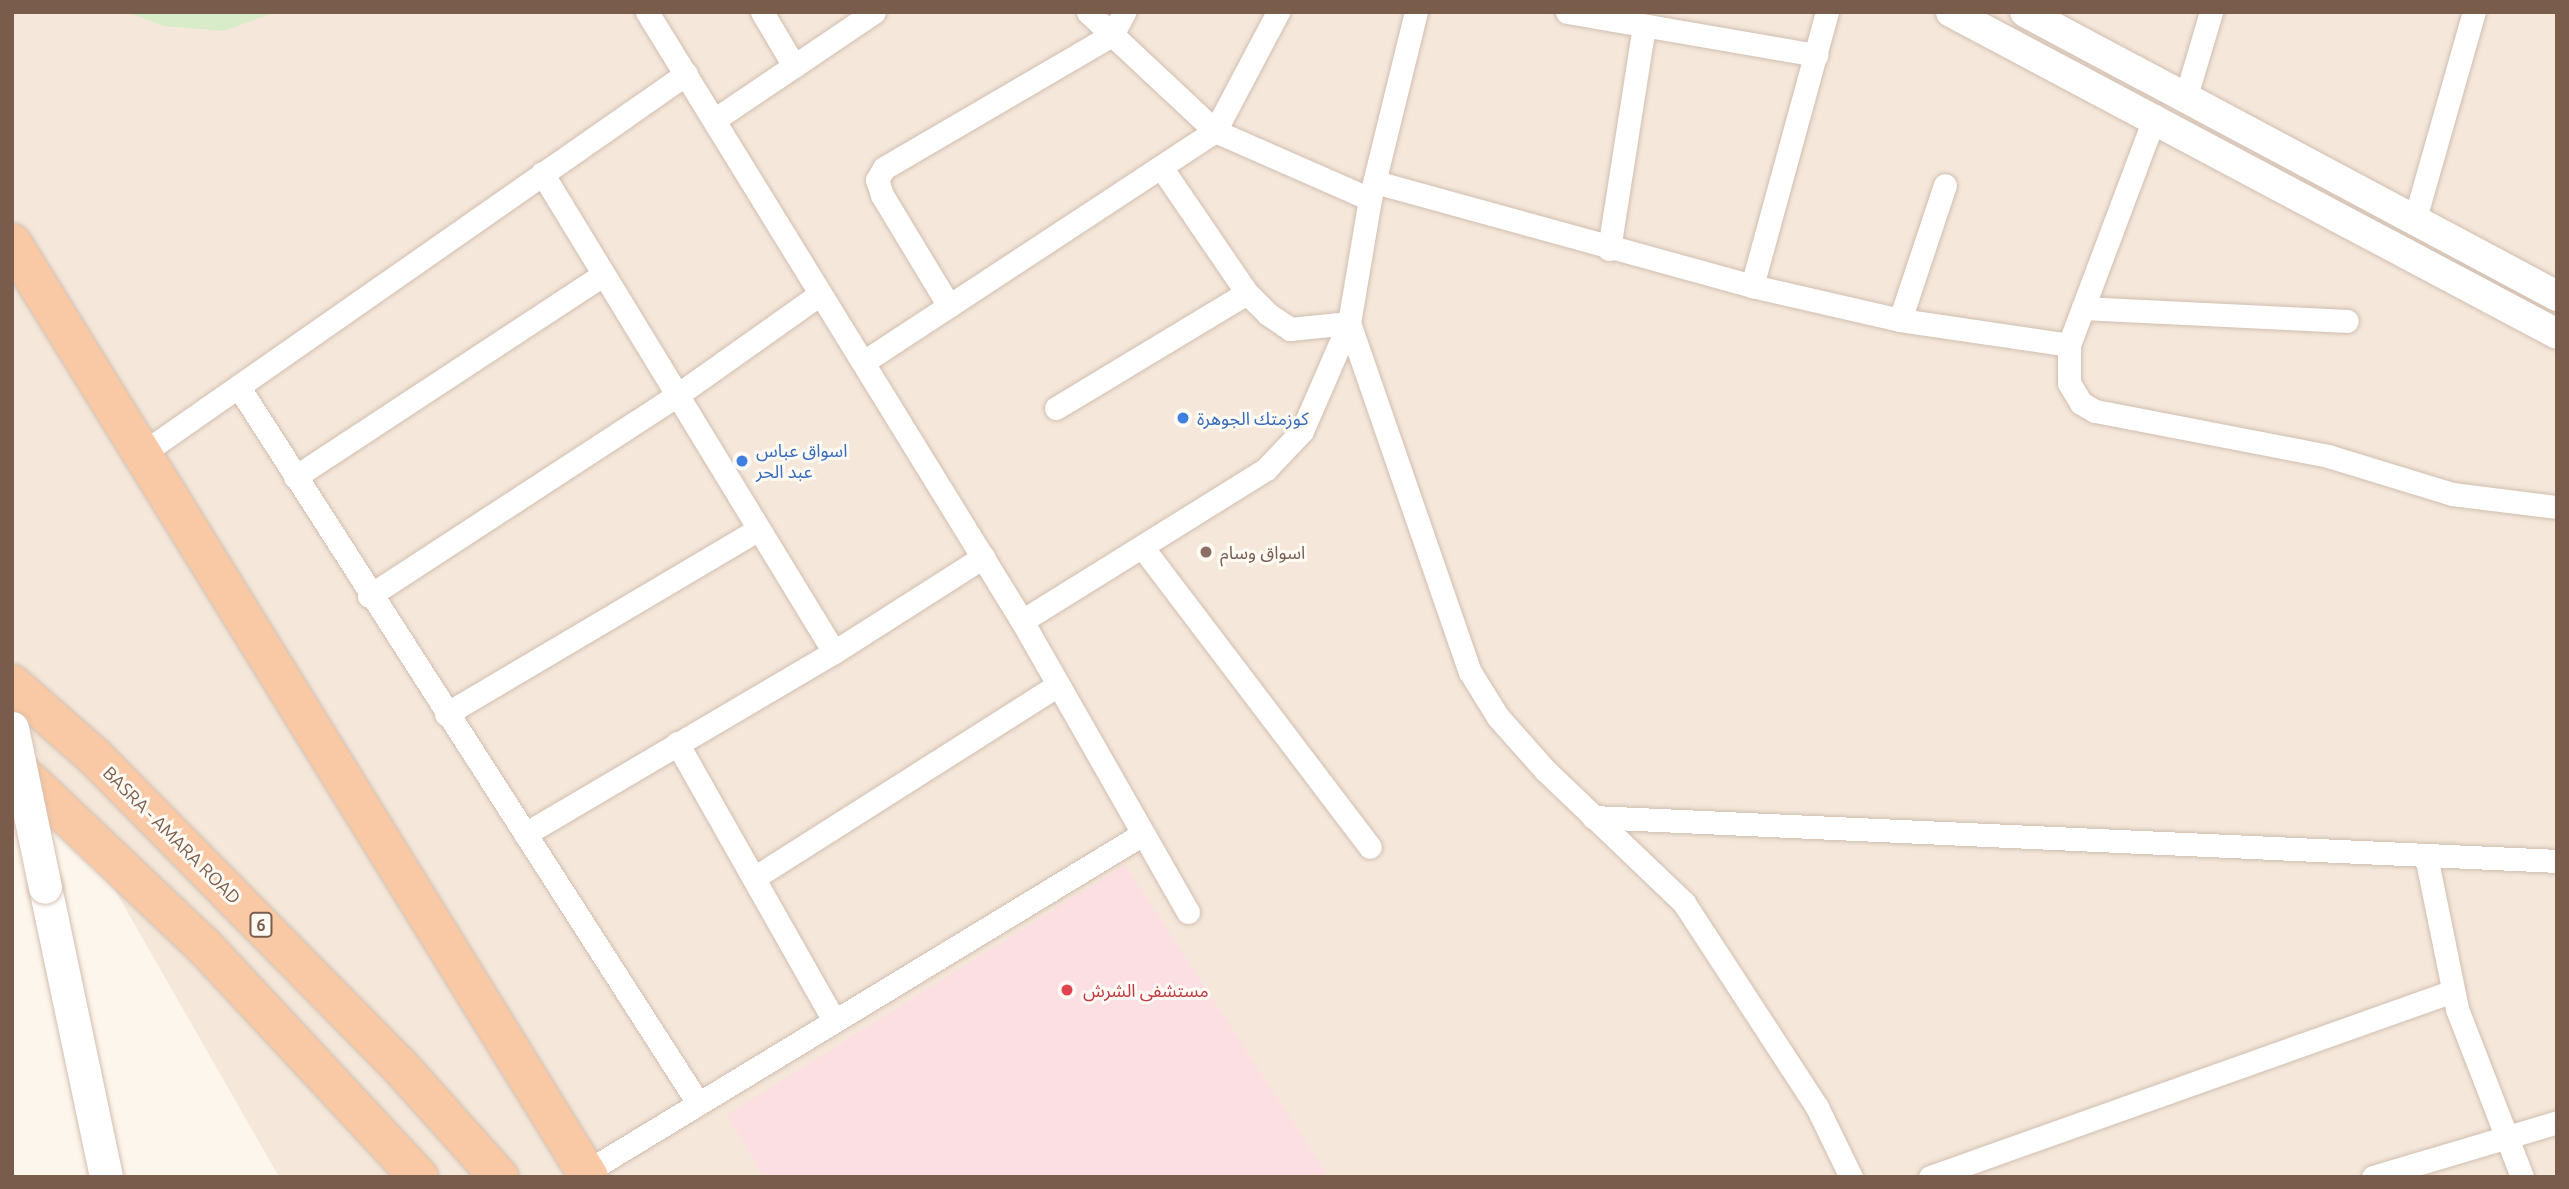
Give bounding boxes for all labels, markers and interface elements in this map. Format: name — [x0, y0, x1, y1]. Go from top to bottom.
place label: كوزمتك الجوهرة — [1197, 407, 1309, 429]
marker: كوزمتك الجوهرة — [1175, 410, 1191, 426]
place label: اسواق عباس عبد الحر — [756, 440, 847, 482]
marker: اسواق عباس عبد الحر — [734, 453, 750, 469]
place label: اسواق وسام — [1220, 541, 1305, 563]
marker: اسواق وسام — [1198, 544, 1214, 560]
street label: BASRA - AMARA ROAD — [99, 762, 245, 908]
road number: 6 — [249, 912, 273, 937]
place label: مستشفى الشرش — [1083, 979, 1209, 1001]
marker: مستشفى الشرش — [1057, 980, 1077, 1000]

